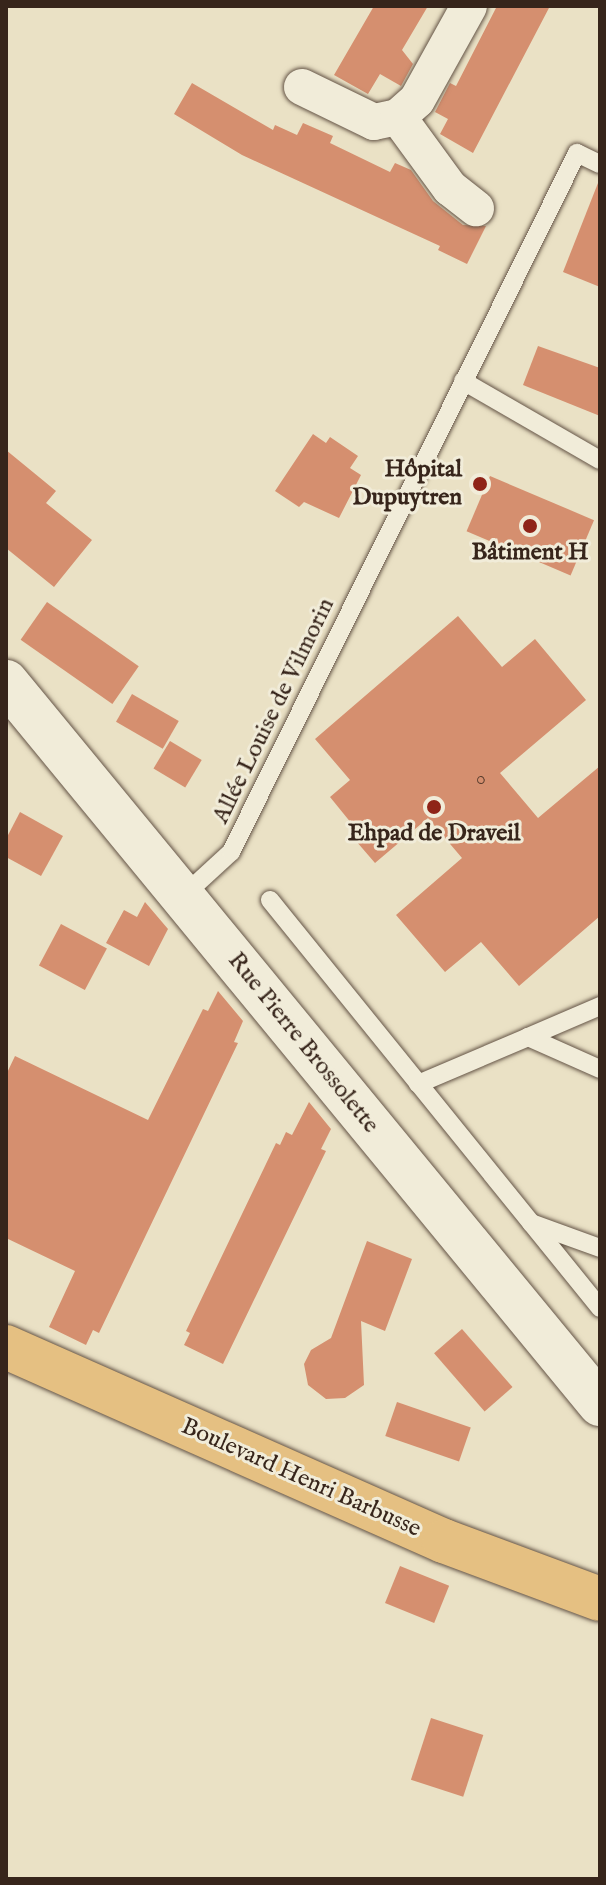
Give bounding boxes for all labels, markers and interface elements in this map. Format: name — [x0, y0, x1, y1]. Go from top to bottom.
place label: Hôpital Dupuytren — [352, 456, 462, 512]
marker: Hôpital Dupuytren — [469, 473, 491, 495]
marker: Bâtiment H — [521, 517, 539, 535]
place label: Bâtiment H — [471, 539, 589, 567]
street label: Allée Louise de Vilmorin — [207, 594, 341, 828]
house number: 0 — [476, 766, 486, 790]
marker: Ehpad de Draveil — [425, 798, 443, 816]
place label: Ehpad de Draveil — [348, 820, 520, 848]
street label: Rue Pierre Brossolette — [221, 947, 385, 1139]
street label: Boulevard Henri Barbusse — [177, 1412, 425, 1544]

